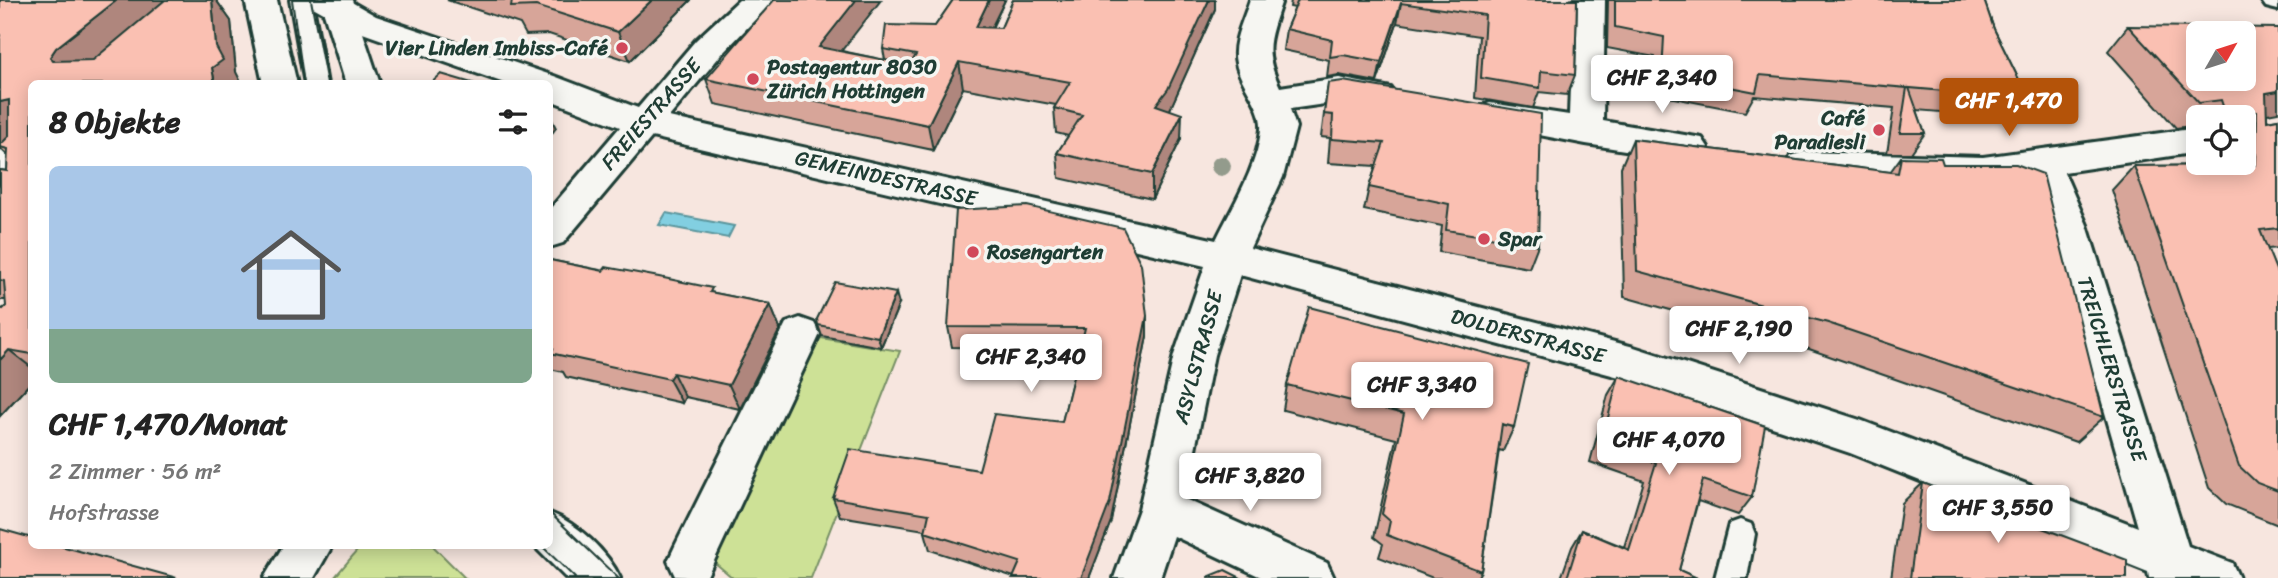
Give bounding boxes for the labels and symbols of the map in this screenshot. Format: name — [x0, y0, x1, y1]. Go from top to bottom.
north arrow — [2186, 21, 2256, 91]
place label: Vier Linden Imbiss-Café — [385, 29, 608, 67]
marker: Vier Linden Imbiss-Café — [614, 40, 630, 56]
street label: FREIESTRASSE — [591, 48, 712, 179]
place label: Postagentur 8030 Zürich Hottingen — [766, 48, 937, 110]
pin: CHF 2,340 — [1582, 55, 1742, 115]
marker: Postagentur 8030 Zürich Hottingen — [745, 71, 761, 87]
pin: CHF 1,470 — [1929, 78, 2089, 138]
place label: Café Paradiesli — [1775, 99, 1866, 161]
marker: Café Paradiesli — [1871, 122, 1887, 138]
street label: GEMEINDESTRASSE — [791, 139, 982, 218]
place label: Spar — [1497, 220, 1544, 258]
marker: Spar — [1476, 231, 1492, 247]
place label: Rosengarten — [986, 233, 1104, 271]
marker: Rosengarten — [965, 244, 981, 260]
street label: TREICHLERSTRASSE — [2066, 271, 2159, 468]
street label: ASYLSTRASSE — [1162, 285, 1234, 429]
street label: DOLDERSTRASSE — [1446, 297, 1611, 375]
pin: CHF 2,190 — [1659, 306, 1819, 366]
pin: CHF 2,340 — [951, 334, 1111, 394]
pin: CHF 3,340 — [1342, 362, 1502, 422]
pin: CHF 4,070 — [1589, 418, 1749, 477]
pin: CHF 3,820 — [1170, 454, 1330, 513]
pin: CHF 3,550 — [1918, 486, 2078, 545]

